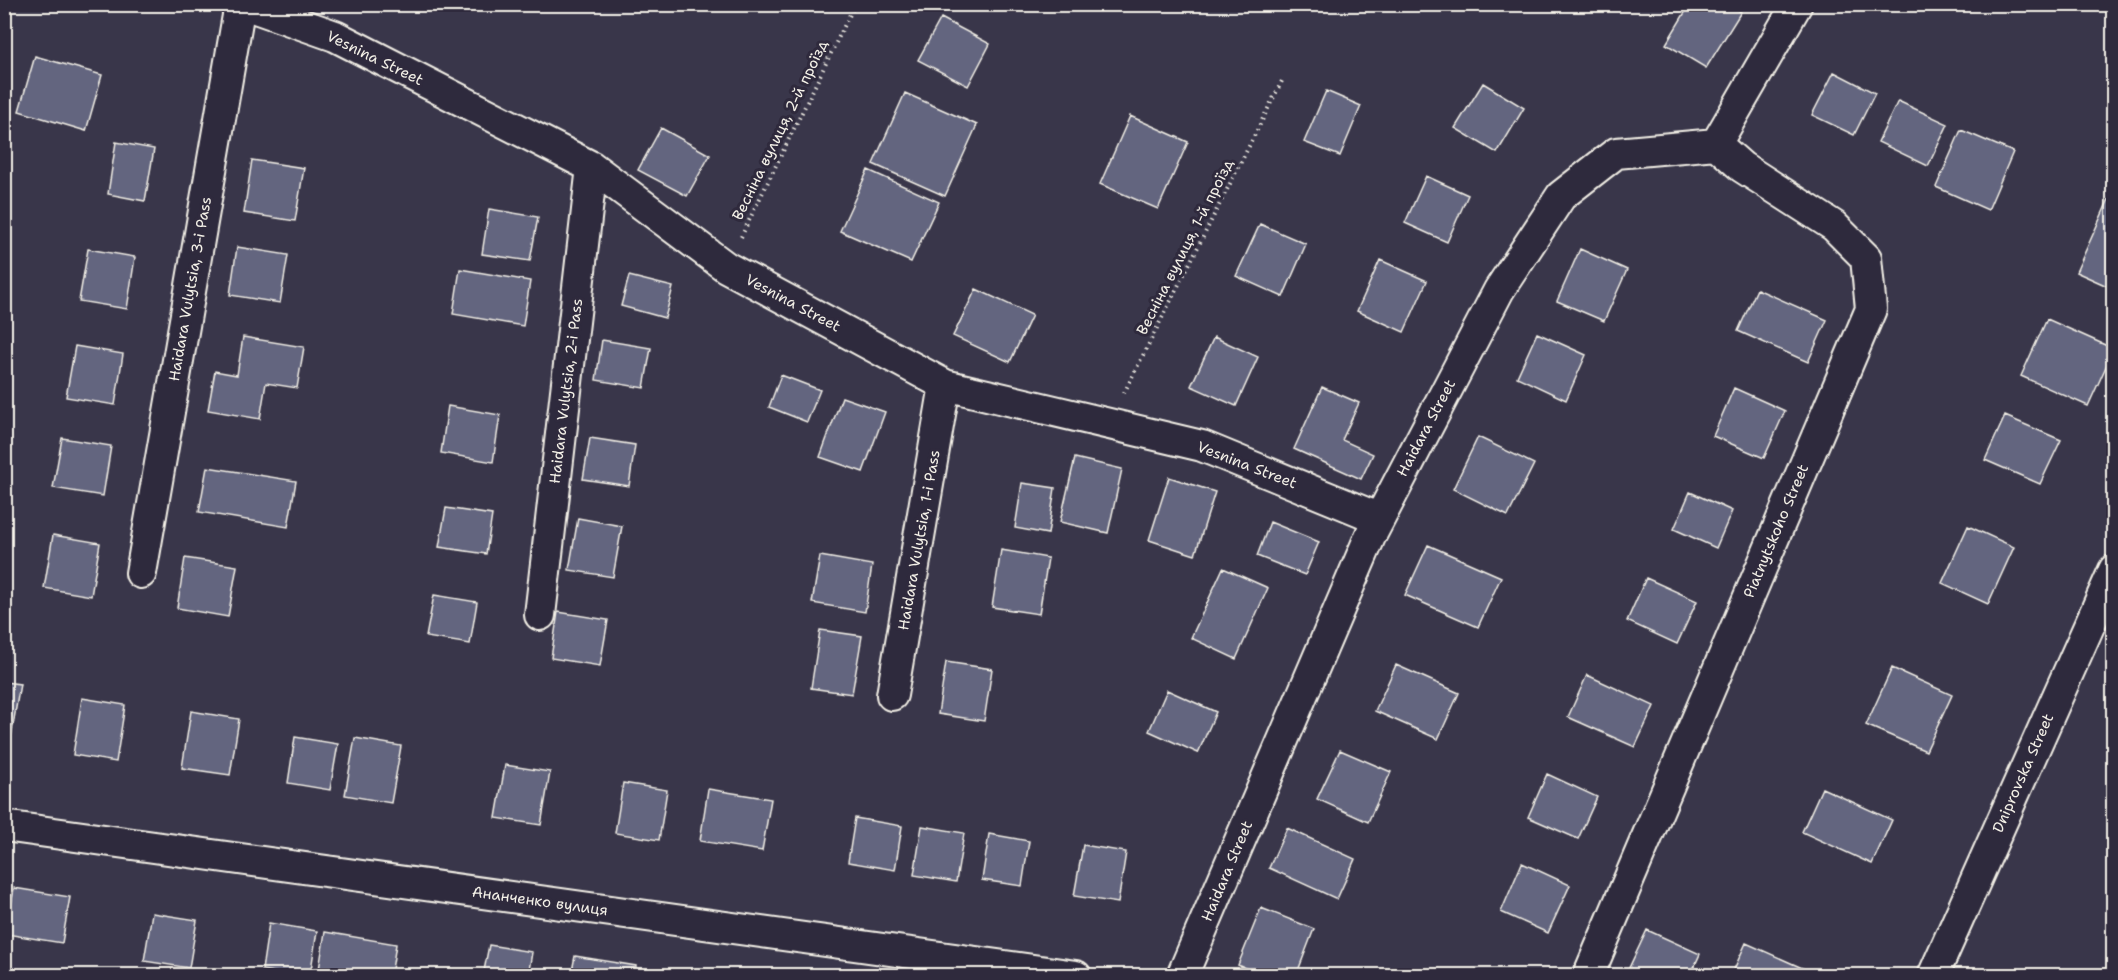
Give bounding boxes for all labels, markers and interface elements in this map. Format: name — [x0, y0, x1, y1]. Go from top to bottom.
street label: Vesnina Street — [323, 26, 427, 90]
street label: Весніна вулиця, 2-й проїзд — [728, 36, 833, 223]
street label: Весніна вулиця, 1-й проїзд — [1132, 155, 1238, 338]
street label: Haidara Vulytsia, 3-i Pass — [164, 195, 216, 383]
street label: Vesnina Street — [742, 269, 844, 337]
street label: Haidara Vulytsia, 2-i Pass — [545, 297, 587, 485]
street label: Haidara Street — [1392, 376, 1460, 480]
street label: Vesnina Street — [1194, 437, 1300, 493]
street label: Haidara Vulytsia, 1-i Pass — [893, 448, 945, 632]
street label: Piatnytskoho Street — [1739, 461, 1813, 601]
street label: Dniprovska Street — [1988, 710, 2058, 836]
street label: Haidara Street — [1197, 818, 1257, 924]
street label: Ананченко вулиця — [471, 882, 609, 920]

